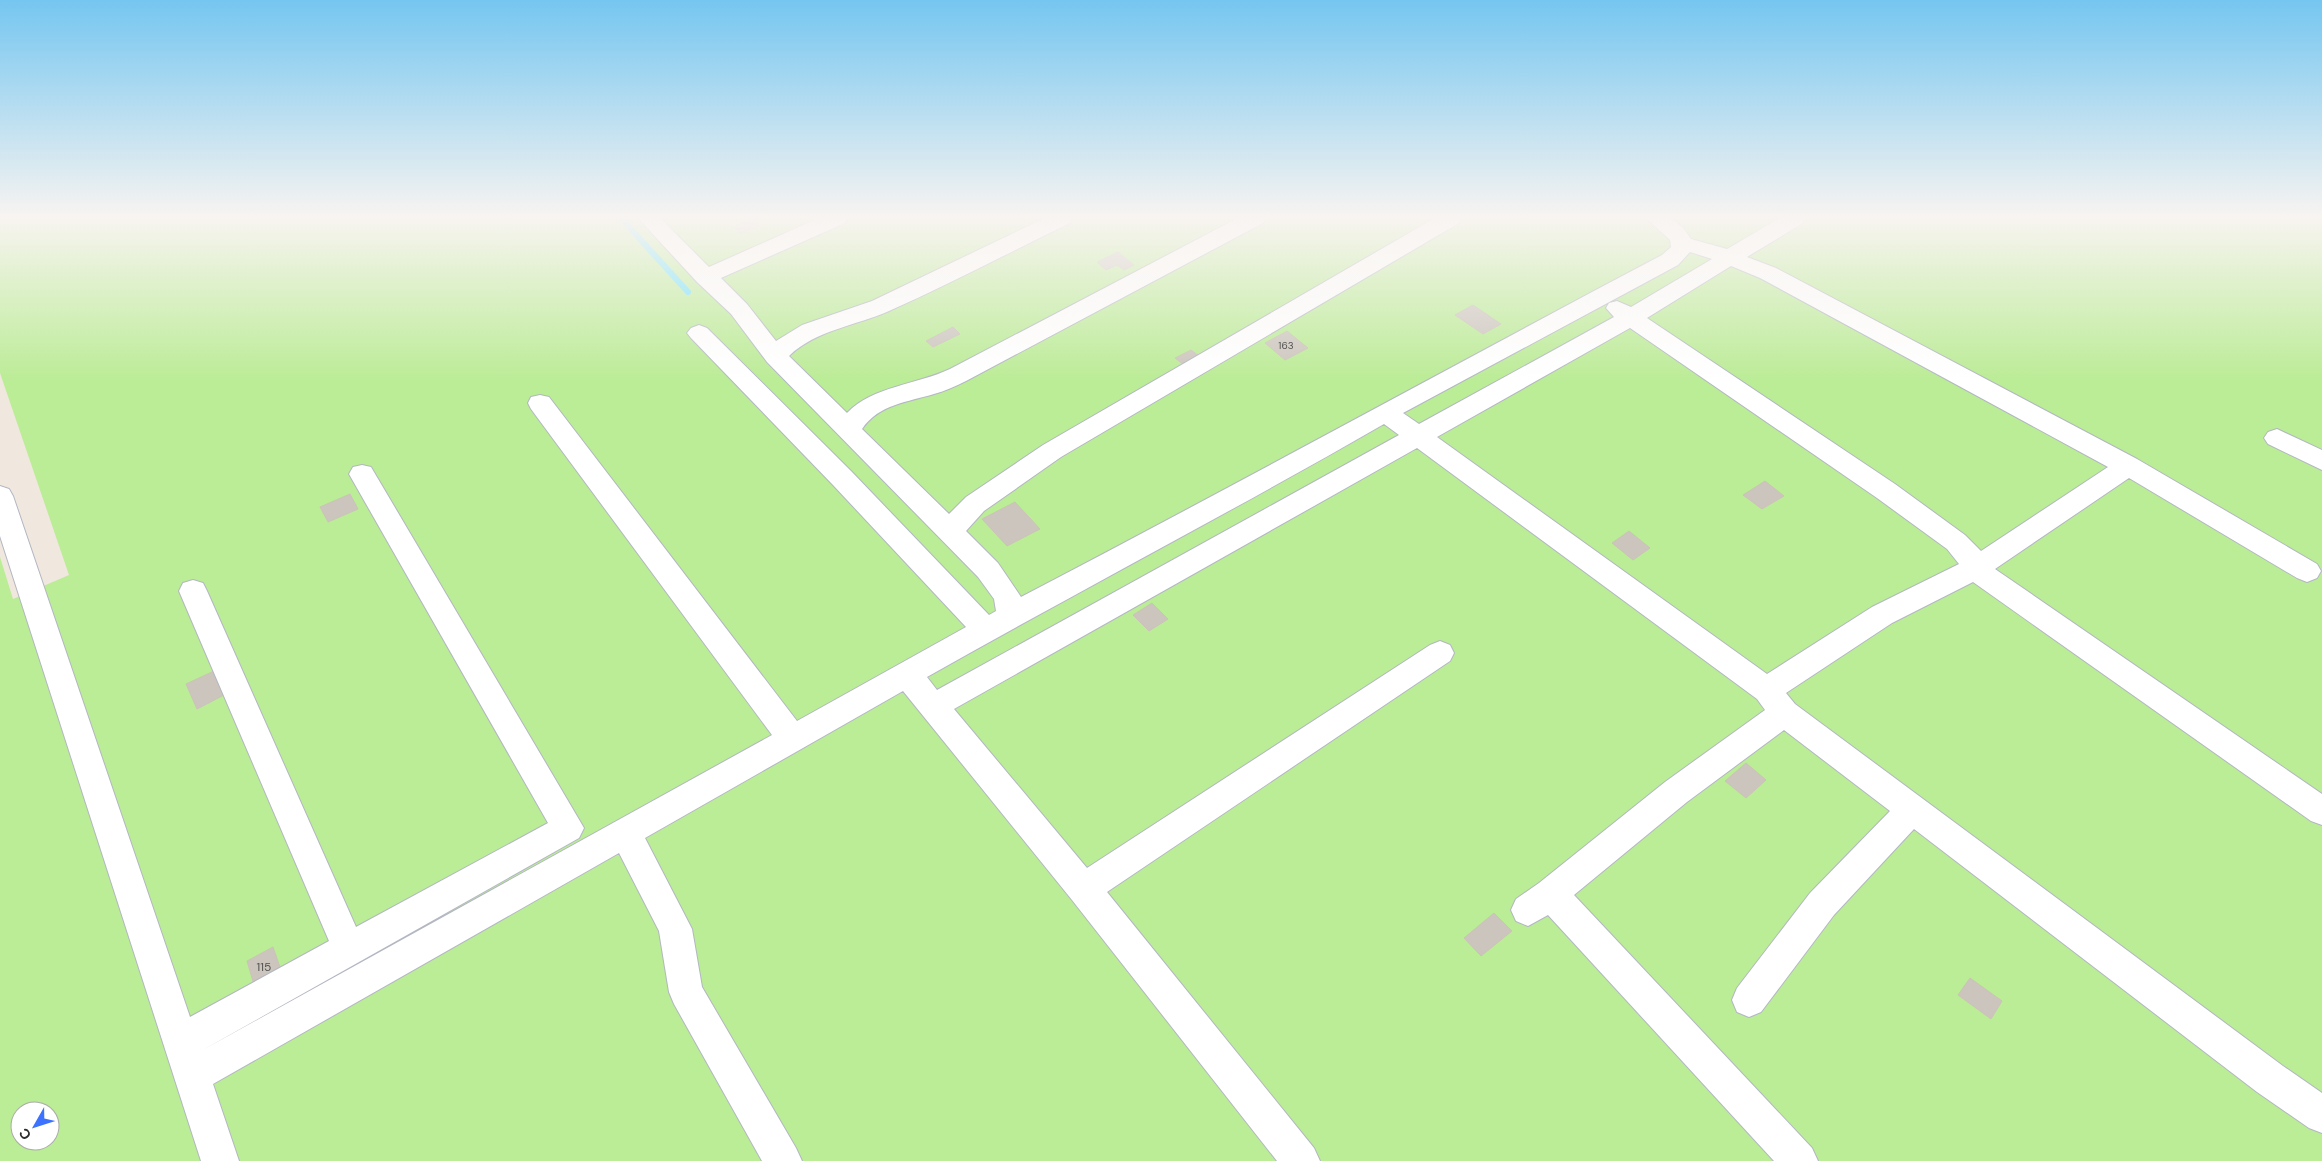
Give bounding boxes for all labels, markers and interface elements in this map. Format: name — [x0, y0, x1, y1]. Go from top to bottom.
house number: 163 — [1278, 339, 1294, 352]
house number: 115 — [257, 959, 271, 975]
north arrow — [10, 1101, 60, 1151]
text: С — [15, 1125, 35, 1144]

